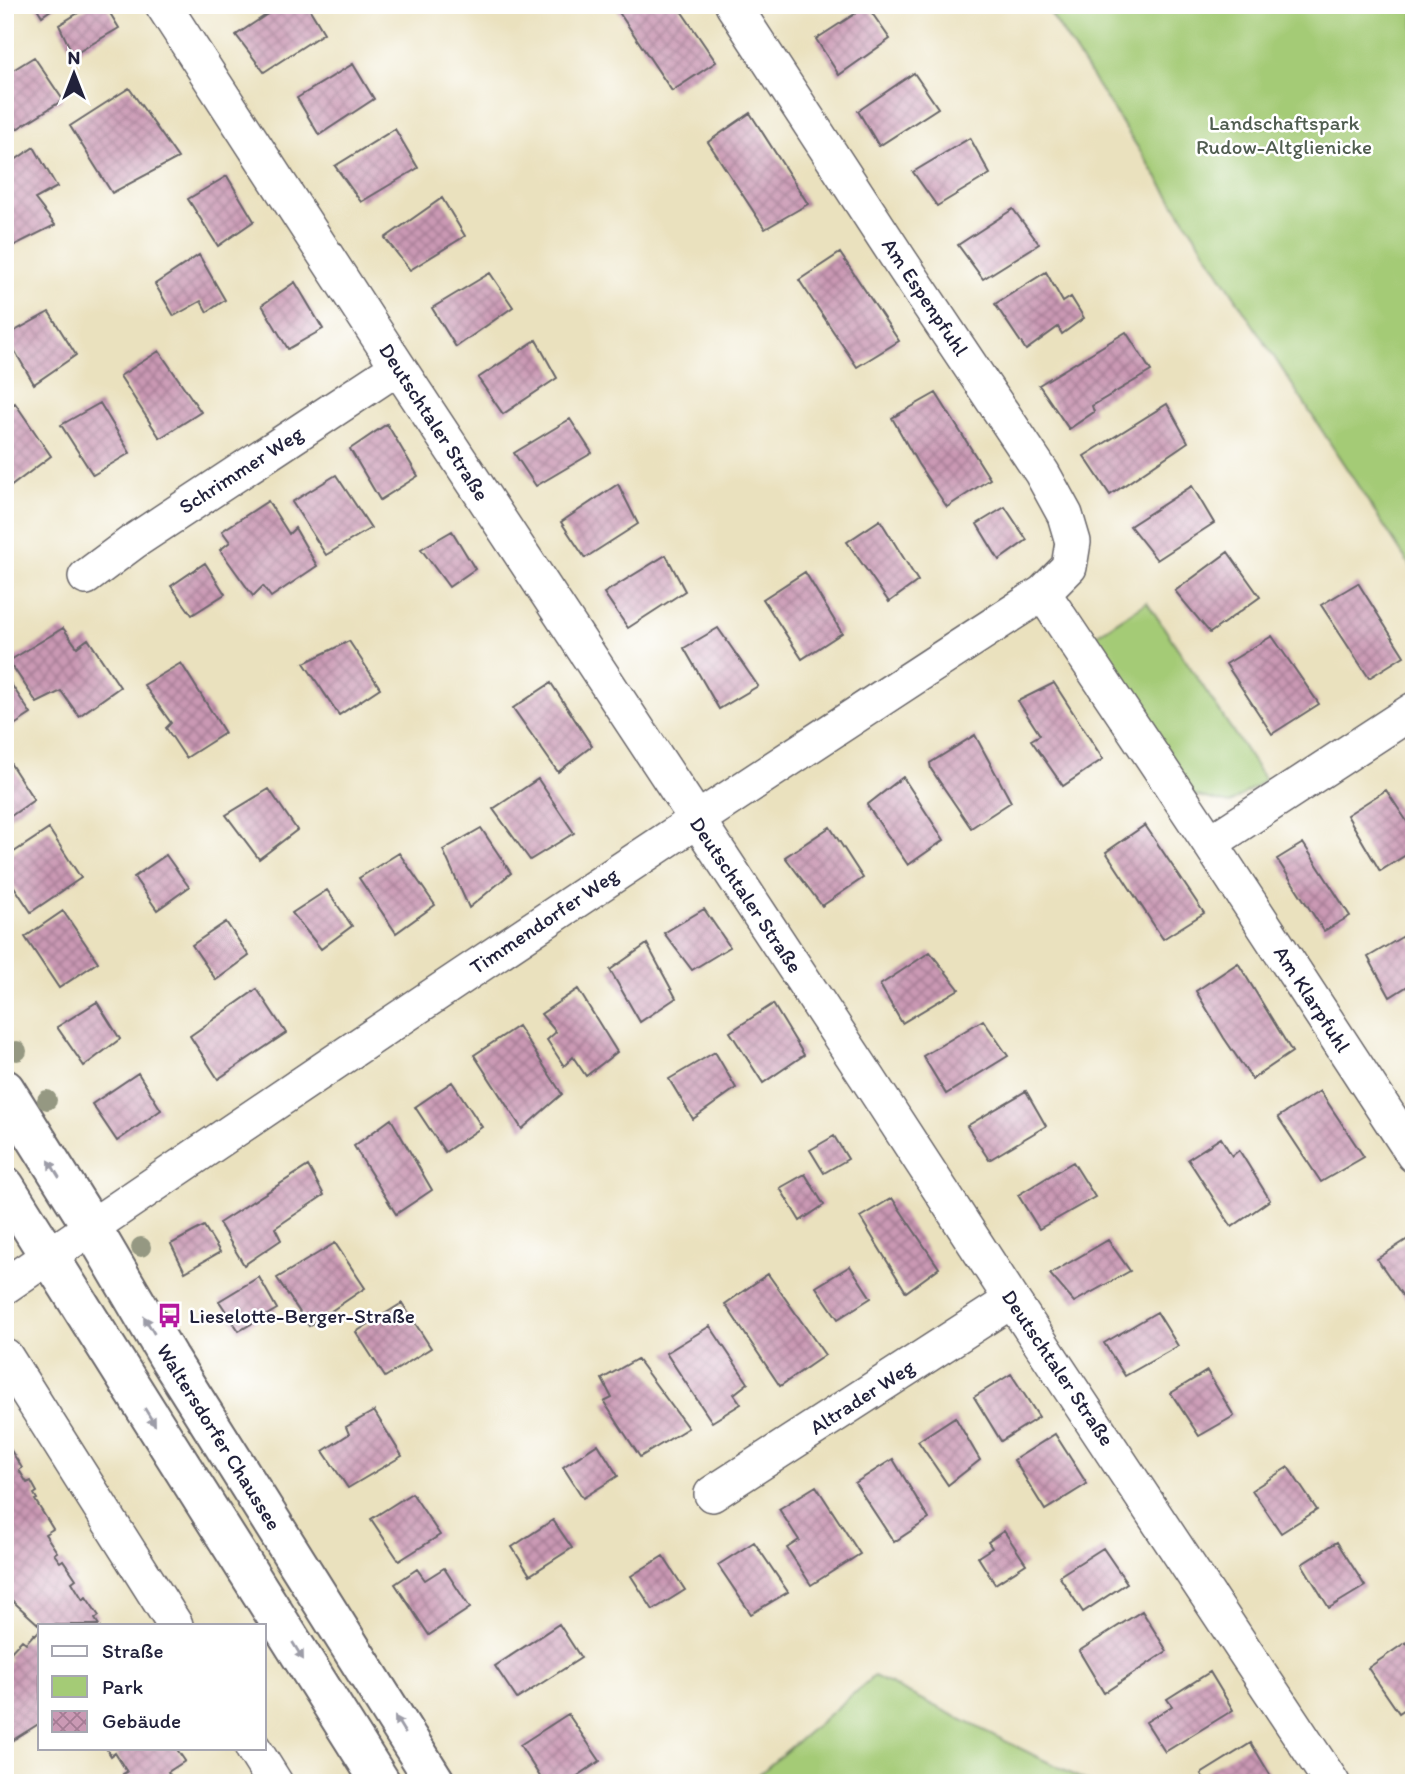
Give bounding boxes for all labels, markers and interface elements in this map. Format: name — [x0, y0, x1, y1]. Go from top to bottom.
north arrow — [38, 38, 108, 108]
text: N — [68, 46, 80, 69]
park label: Landschaftspark Rudow-Altglienicke — [1196, 110, 1372, 159]
street label: Am Espenpfuhl — [877, 233, 974, 361]
street label: Deutschtaler Straße — [374, 338, 495, 505]
street label: Schrimmer Weg — [174, 420, 307, 519]
street label: Deutschtaler Straße — [685, 812, 808, 978]
street label: Timmendorfer Weg — [465, 862, 623, 979]
street label: Am Klarpfuhl — [1269, 941, 1356, 1057]
one-way arrow — [48, 1159, 61, 1178]
street label: Deutschtaler Straße — [997, 1285, 1120, 1451]
bus stop icon: Lieselotte-Berger-Straße — [155, 1302, 183, 1330]
place label: Lieselotte-Berger-Straße — [189, 1303, 415, 1328]
one-way arrow — [142, 1315, 155, 1334]
street label: Waltersdorfer Chaussee — [152, 1339, 287, 1535]
street label: Altrader Weg — [805, 1353, 919, 1440]
one-way arrow — [144, 1407, 157, 1427]
legend — [38, 1624, 266, 1750]
text: Straße — [102, 1638, 163, 1663]
one-way arrow — [291, 1641, 304, 1661]
text: Park — [102, 1674, 144, 1699]
text: Gebäude — [102, 1708, 181, 1733]
one-way arrow — [393, 1715, 406, 1735]

